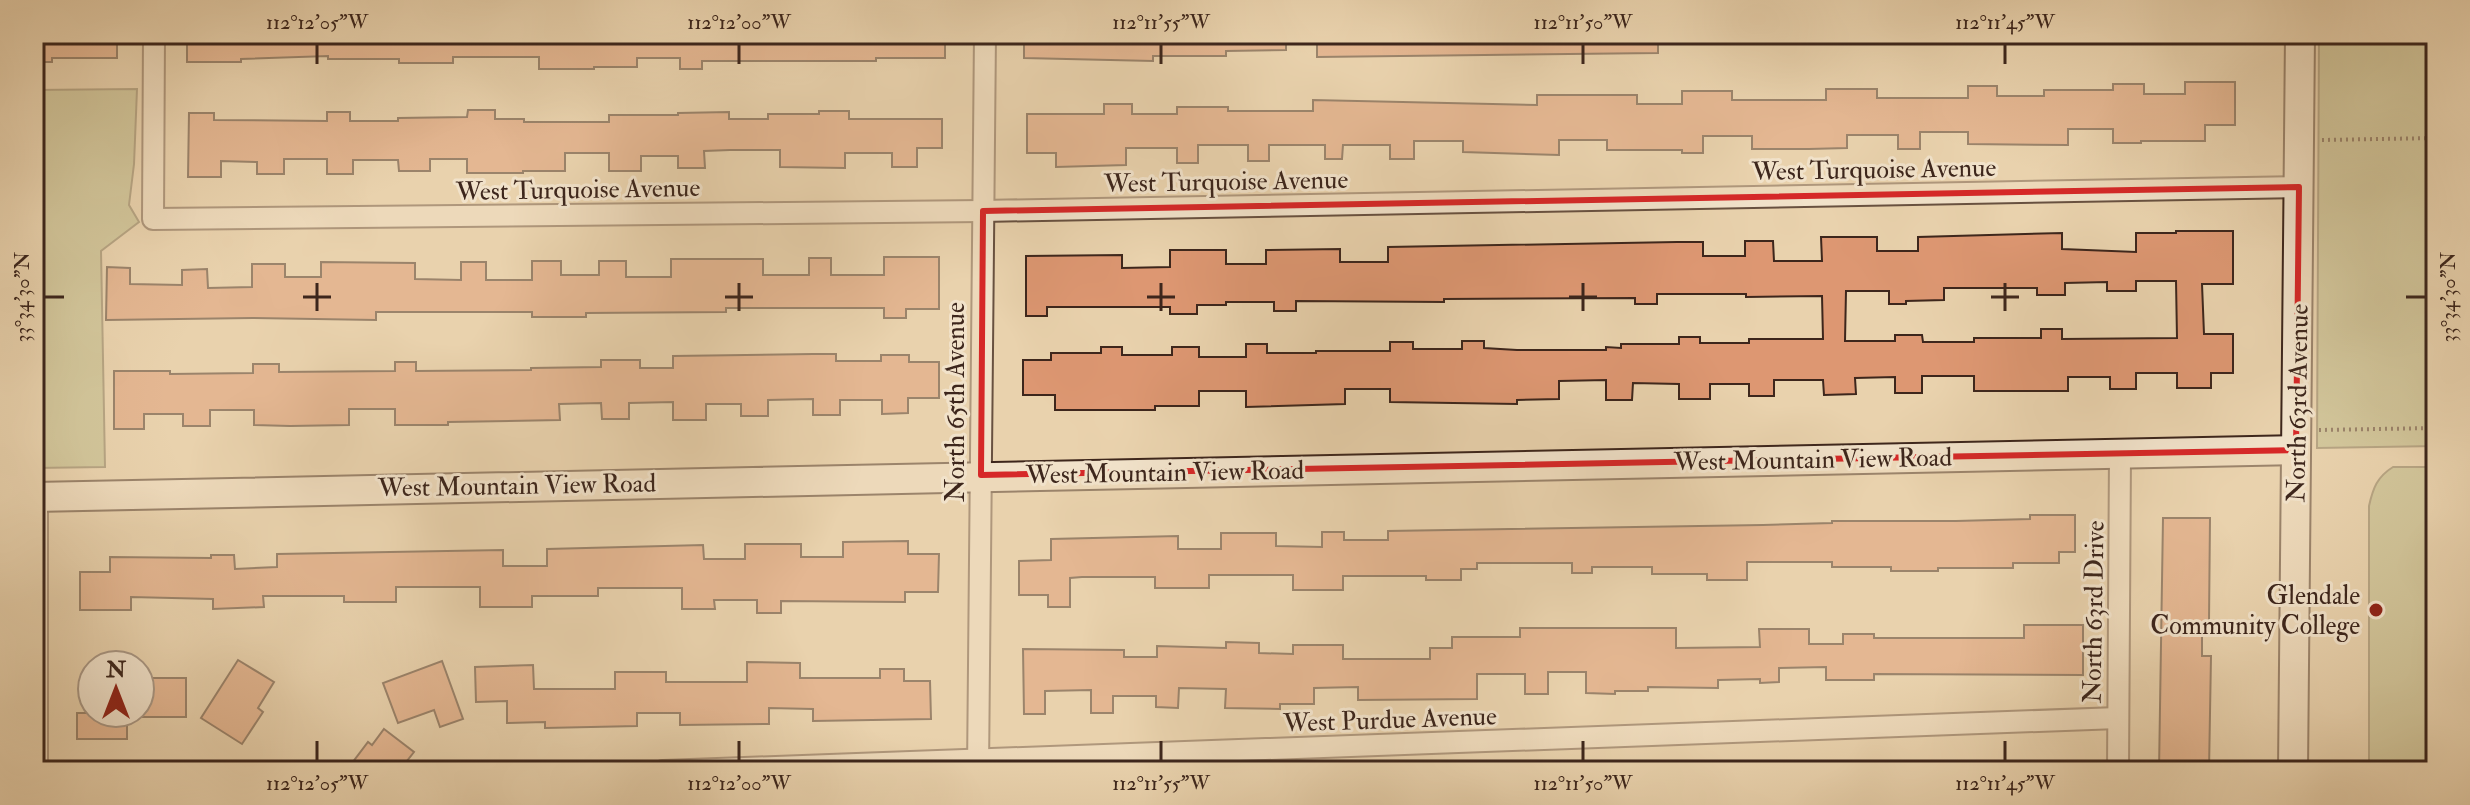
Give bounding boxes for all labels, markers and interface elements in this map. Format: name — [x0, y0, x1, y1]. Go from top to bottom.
text: 112°12'05"W — [266, 10, 369, 35]
text: 112°12'00"W — [687, 10, 791, 35]
text: 112°11'55"W — [1112, 10, 1210, 35]
text: 112°11'50"W — [1534, 10, 1633, 35]
text: 112°11'45"W — [1955, 10, 2055, 35]
street label: West Turquoise Avenue — [1751, 152, 1997, 188]
street label: West Turquoise Avenue — [1103, 164, 1349, 200]
street label: West Turquoise Avenue — [455, 172, 701, 208]
text: 33°34'30"N — [10, 252, 35, 342]
text: 33°34'30"N — [2436, 252, 2461, 342]
street label: North 65th Avenue — [940, 302, 972, 502]
street label: North 63rd Avenue — [2280, 303, 2316, 503]
street label: West Mountain View Road — [1673, 442, 1953, 478]
street label: West Mountain View Road — [1025, 455, 1305, 491]
street label: West Mountain View Road — [377, 468, 657, 504]
street label: North 63rd Drive — [2076, 520, 2112, 704]
place label: Glendale Community College — [2150, 580, 2360, 642]
marker: Glendale Community College — [2367, 601, 2385, 619]
north arrow — [76, 649, 156, 729]
text: N — [105, 656, 126, 684]
street label: West Purdue Avenue — [1282, 700, 1498, 740]
text: 112°12'05"W — [266, 771, 369, 796]
text: 112°12'00"W — [687, 771, 791, 796]
text: 112°11'55"W — [1112, 771, 1210, 796]
text: 112°11'50"W — [1534, 771, 1633, 796]
text: 112°11'45"W — [1955, 771, 2055, 796]

